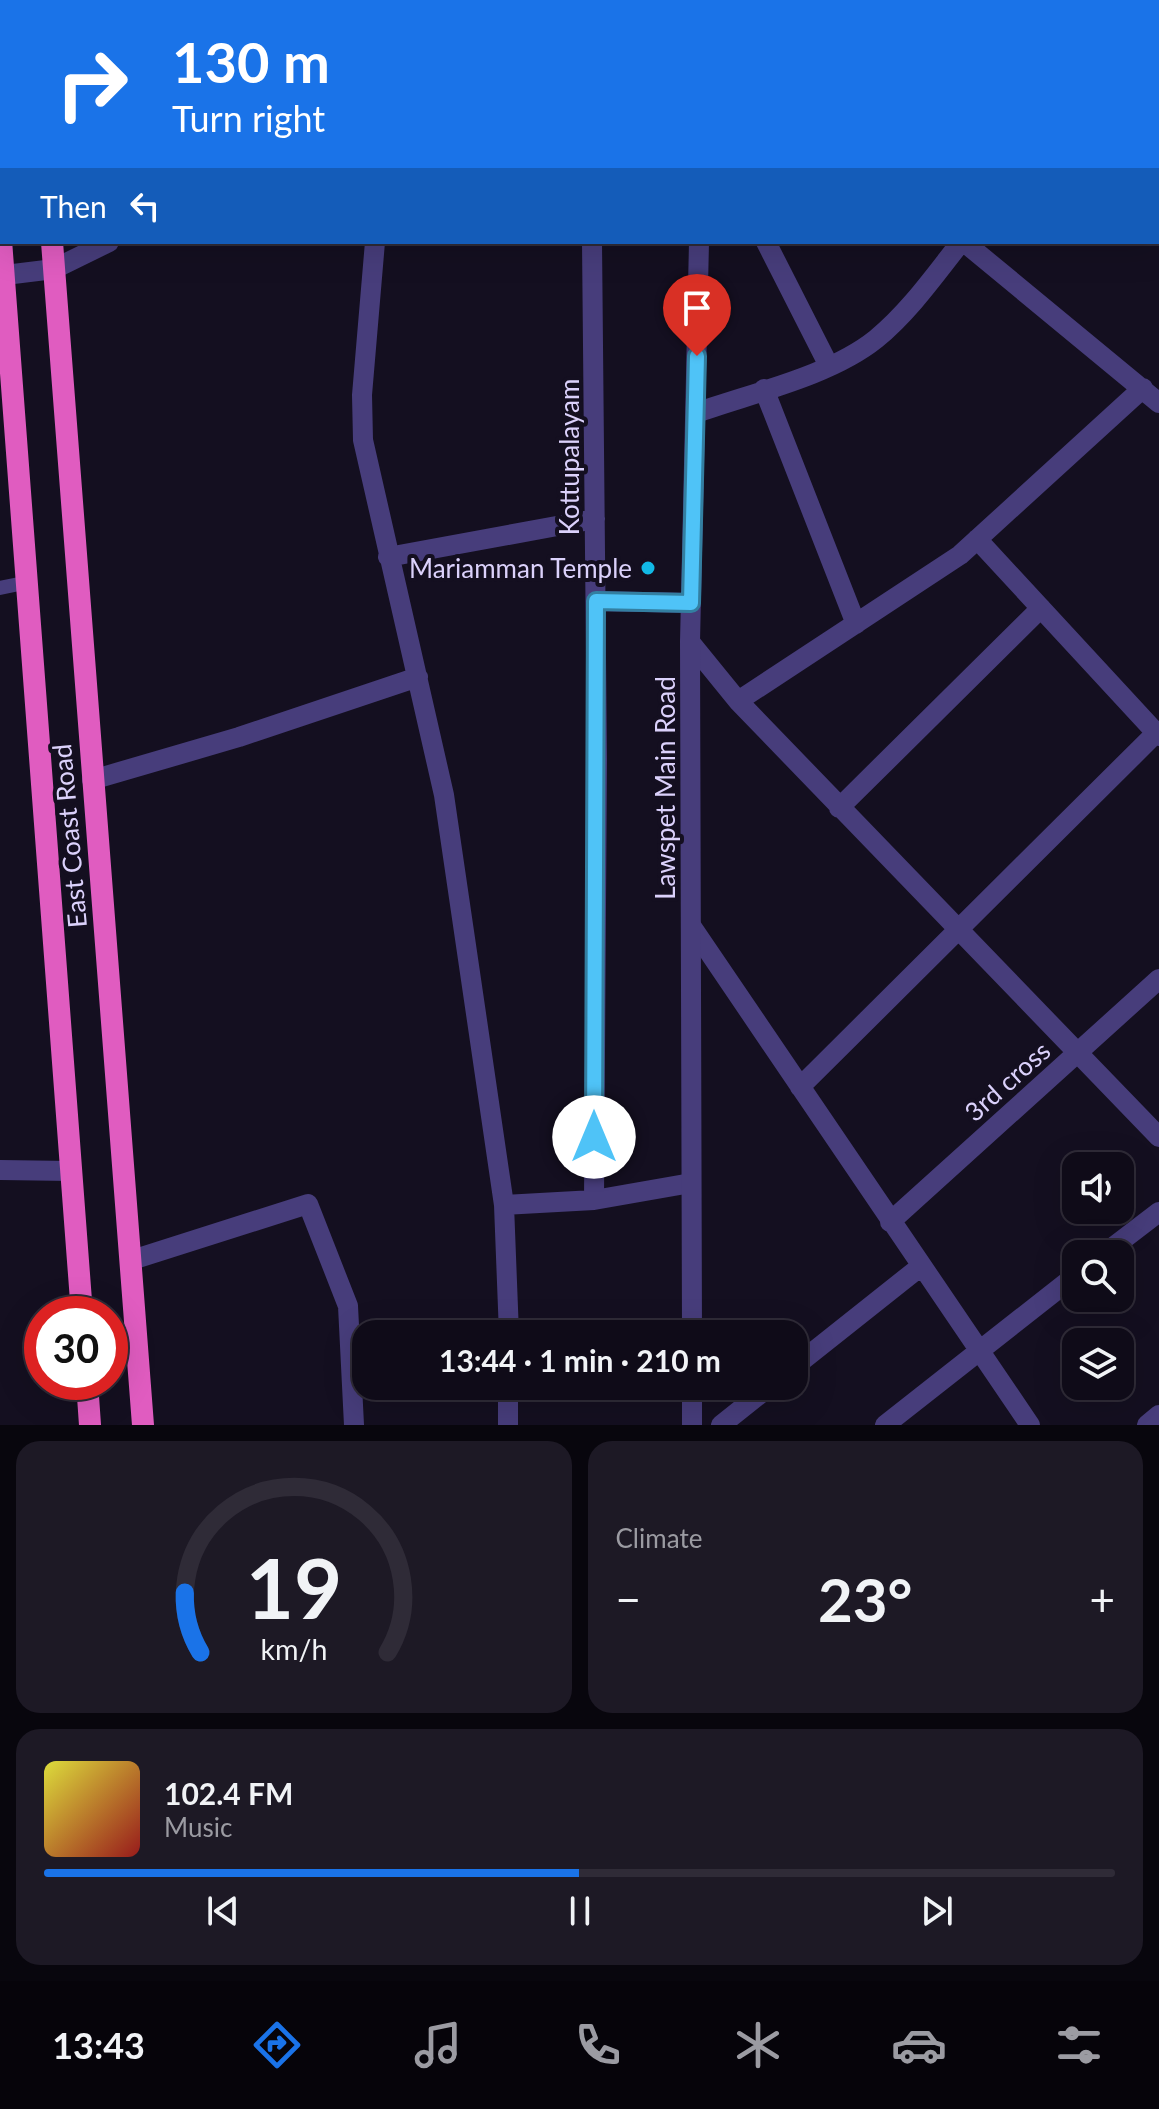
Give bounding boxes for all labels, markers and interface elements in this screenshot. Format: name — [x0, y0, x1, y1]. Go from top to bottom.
text: 130 m — [172, 28, 330, 95]
icon: right — [40, 32, 144, 136]
text: Turn right — [172, 96, 325, 140]
icon: left — [123, 184, 167, 228]
text: Then — [40, 188, 107, 224]
pin — [663, 274, 731, 356]
icon: arrive — [675, 286, 719, 330]
street label: Kottupalayam — [553, 379, 585, 535]
place label: Mariamman Temple — [409, 552, 632, 584]
marker: Mariamman Temple — [639, 559, 657, 577]
street label: Lawspet Main Road — [649, 676, 681, 900]
street label: East Coast Road — [45, 743, 93, 929]
street label: 3rd cross — [958, 1034, 1056, 1128]
position arrow — [552, 1095, 636, 1179]
map controls — [1062, 1152, 1134, 1400]
button: sound — [1062, 1152, 1134, 1224]
button: search — [1062, 1240, 1134, 1312]
speed limit sign: 30 — [24, 1296, 128, 1400]
button: layers — [1062, 1328, 1134, 1400]
text: 13:44 · 1 min · 210 m — [439, 1342, 721, 1378]
text: Climate — [616, 1522, 702, 1554]
text: 19 — [246, 1537, 342, 1637]
text: 23° — [818, 1563, 913, 1635]
text: − — [616, 1573, 641, 1625]
text: + — [1089, 1573, 1115, 1625]
text: km/h — [260, 1632, 327, 1666]
text: 102.4 FM — [164, 1775, 293, 1811]
text: Music — [164, 1811, 232, 1843]
icon: previous — [201, 1889, 245, 1933]
icon: pause — [558, 1889, 602, 1933]
icon: next — [915, 1889, 959, 1933]
icon: directions — [249, 2017, 305, 2073]
icon: music — [410, 2017, 466, 2073]
icon: phone — [570, 2017, 626, 2073]
icon: climate — [730, 2017, 786, 2073]
icon: car — [891, 2017, 947, 2073]
icon: filters — [1051, 2017, 1107, 2073]
text: 13:43 — [52, 2023, 145, 2067]

